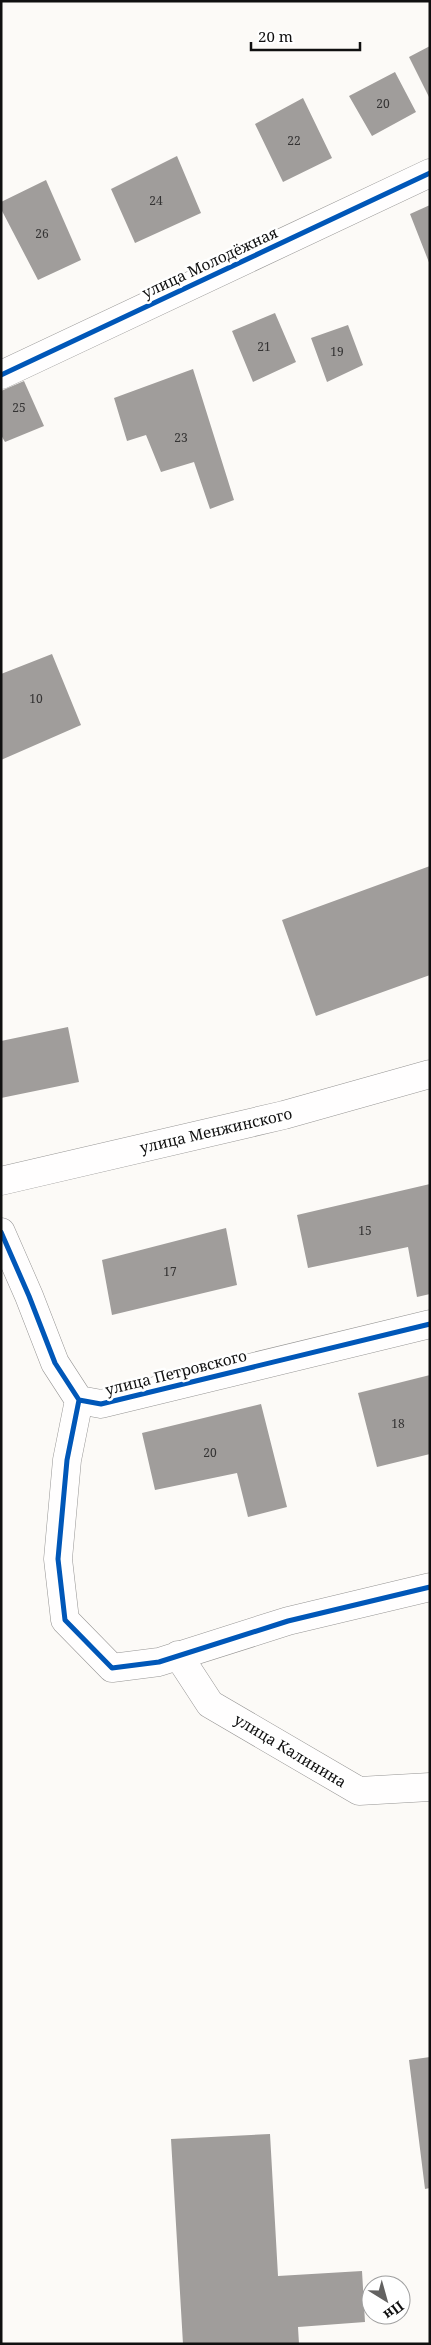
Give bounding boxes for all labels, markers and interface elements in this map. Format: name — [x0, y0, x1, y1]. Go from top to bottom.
scale bar — [251, 20, 360, 52]
text: 20 m — [258, 26, 293, 46]
house number: 20 — [376, 95, 390, 112]
house number: 22 — [287, 132, 301, 149]
house number: 24 — [149, 192, 163, 209]
street label: улица Молодёжная — [139, 222, 281, 302]
house number: 26 — [35, 225, 49, 242]
house number: 21 — [257, 338, 271, 355]
house number: 19 — [330, 343, 344, 360]
house number: 25 — [12, 399, 26, 416]
house number: 23 — [174, 429, 188, 446]
house number: 10 — [29, 690, 43, 707]
street label: улица Менжинского — [138, 1103, 294, 1157]
house number: 15 — [358, 1222, 372, 1239]
house number: 17 — [163, 1263, 177, 1280]
street label: улица Петровского — [103, 1345, 249, 1399]
house number: 18 — [391, 1415, 405, 1432]
house number: 20 — [203, 1444, 217, 1461]
street label: улица Калинина — [231, 1709, 350, 1792]
north arrow — [361, 2275, 411, 2325]
text: Пн — [380, 2297, 408, 2325]

